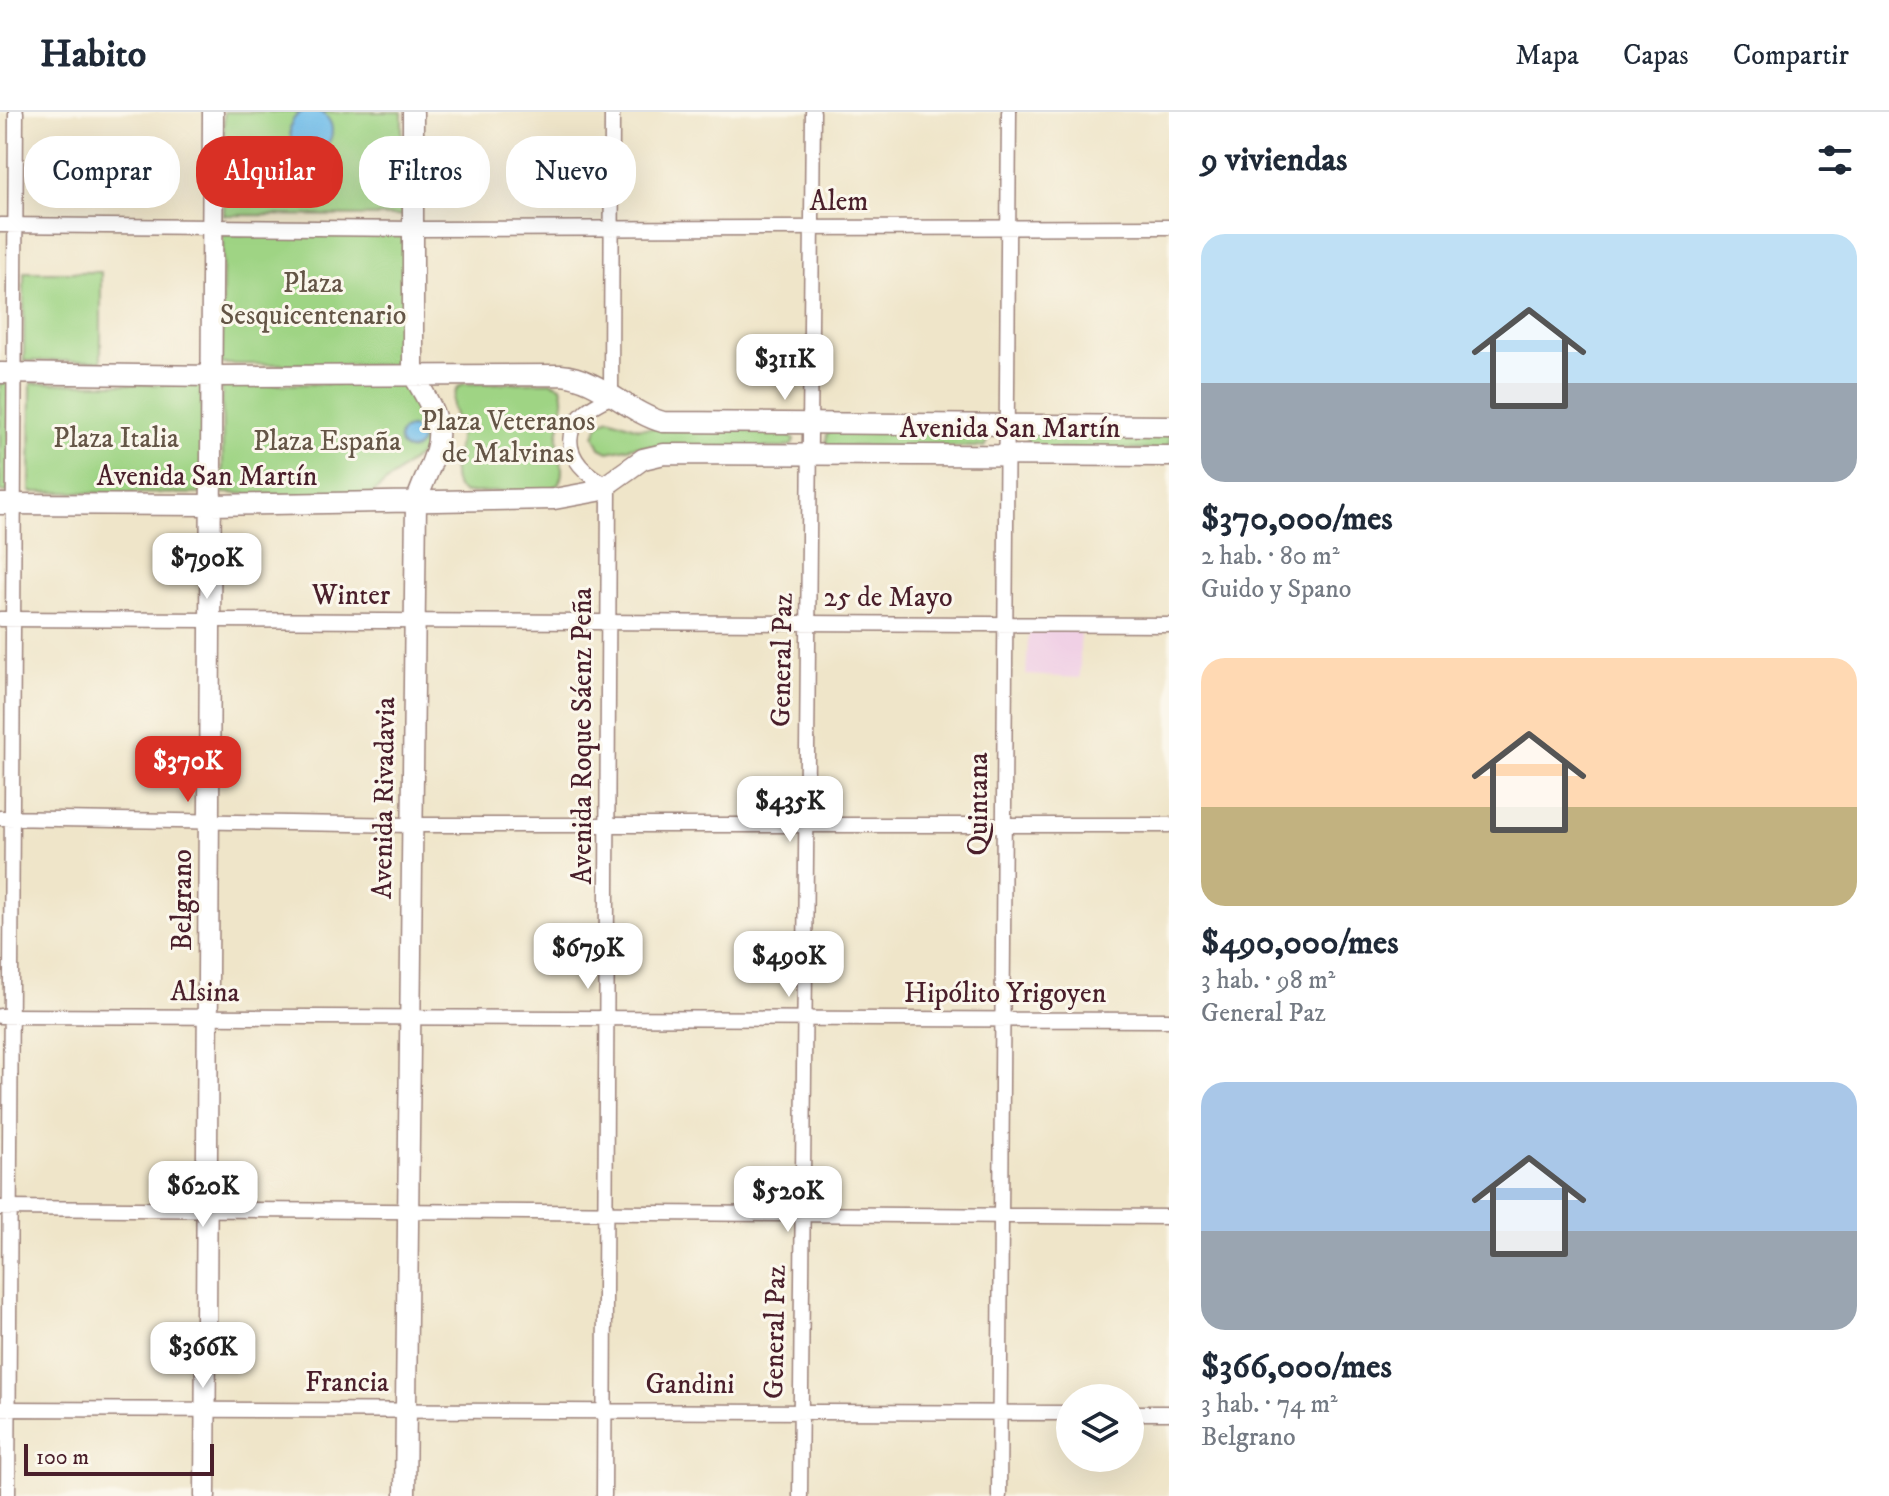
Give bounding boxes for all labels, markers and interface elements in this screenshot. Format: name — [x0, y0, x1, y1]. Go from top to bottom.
text: Habito — [40, 31, 146, 79]
text: Mapa — [1515, 38, 1579, 73]
text: Capas — [1623, 38, 1689, 73]
text: Compartir — [1733, 38, 1849, 73]
chip: Comprar — [24, 136, 180, 208]
chip: Alquilar — [196, 136, 343, 208]
chip: Filtros — [359, 136, 490, 208]
chip: Nuevo — [506, 136, 636, 208]
icon: filters — [1813, 138, 1857, 182]
text: 9 viviendas — [1201, 139, 1347, 181]
street label: Alem — [810, 184, 868, 219]
park label: Plaza Sesquicentenario — [220, 266, 406, 333]
icon: home — [1457, 286, 1601, 430]
pin: $311K — [729, 334, 841, 402]
text: $311K — [754, 343, 816, 376]
park label: Plaza Veteranos de Malvinas — [421, 404, 595, 471]
street label: Avenida San Martín — [900, 411, 1121, 446]
park label: Plaza Italia — [53, 421, 179, 456]
park label: Plaza España — [253, 424, 401, 459]
street label: Avenida San Martín — [97, 459, 318, 494]
text: $370,000/mes — [1201, 498, 1393, 540]
pin: $790K — [151, 533, 263, 601]
text: 2 hab. · 80 m² — [1201, 540, 1340, 573]
text: $790K — [170, 542, 244, 575]
text: Guido y Spano — [1201, 573, 1351, 606]
street label: Winter — [311, 578, 391, 613]
street label: 25 de Mayo — [823, 580, 953, 615]
street label: Avenida Roque Sáenz Peña — [565, 587, 600, 884]
street label: General Paz — [763, 593, 801, 727]
street label: Avenida Rivadavia — [365, 697, 403, 899]
icon: home — [1457, 710, 1601, 854]
pin: $370K — [132, 736, 244, 804]
text: $370K — [153, 745, 223, 778]
street label: Quintana — [961, 752, 996, 856]
pin: $435K — [734, 776, 846, 844]
text: $435K — [755, 785, 825, 818]
street label: Belgrano — [165, 849, 200, 951]
text: $490,000/mes — [1201, 922, 1399, 964]
pin: $679K — [532, 923, 644, 991]
pin: $490K — [733, 931, 845, 999]
text: $679K — [552, 932, 624, 965]
text: $490K — [752, 940, 826, 973]
text: 3 hab. · 98 m² — [1201, 964, 1335, 997]
street label: Alsina — [170, 974, 240, 1010]
street label: Hipólito Yrigoyen — [904, 976, 1107, 1011]
text: General Paz — [1201, 997, 1326, 1030]
icon: home — [1457, 1134, 1601, 1278]
pin: $620K — [147, 1161, 259, 1229]
pin: $520K — [732, 1166, 844, 1234]
text: $620K — [167, 1170, 239, 1203]
text: $520K — [752, 1175, 824, 1208]
street label: General Paz — [756, 1265, 794, 1399]
pin: $366K — [147, 1322, 259, 1390]
text: $366K — [168, 1331, 238, 1364]
text: $366,000/mes — [1201, 1346, 1392, 1388]
street label: Francia — [305, 1365, 389, 1400]
street label: Gandini — [645, 1367, 735, 1402]
map controls — [1056, 1384, 1144, 1472]
button: layers — [1056, 1384, 1144, 1472]
text: 3 hab. · 74 m² — [1201, 1388, 1338, 1421]
text: Belgrano — [1201, 1421, 1296, 1454]
scale bar — [24, 1440, 214, 1476]
text: 100 m — [36, 1444, 89, 1471]

